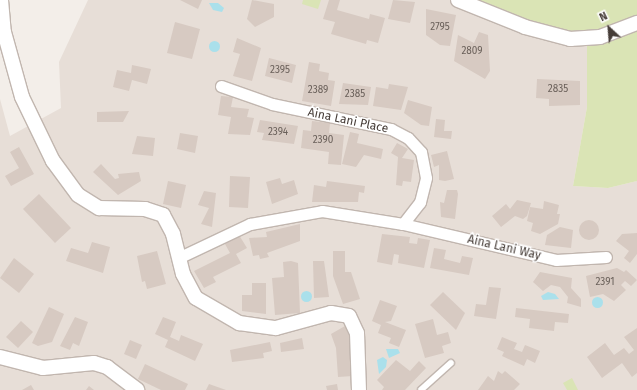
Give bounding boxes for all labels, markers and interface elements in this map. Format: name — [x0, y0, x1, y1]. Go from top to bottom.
north arrow — [589, 8, 629, 48]
text: N — [597, 9, 610, 24]
house number: 2795 — [430, 22, 450, 34]
house number: 2809 — [461, 46, 483, 58]
house number: 2395 — [270, 65, 290, 77]
house number: 2835 — [548, 84, 568, 96]
house number: 2389 — [308, 85, 328, 97]
house number: 2385 — [345, 89, 365, 101]
street label: Aina Lani Place — [306, 105, 390, 137]
house number: 2394 — [268, 127, 288, 139]
house number: 2390 — [313, 135, 333, 147]
street label: Aina Lani Way — [466, 233, 542, 263]
house number: 2391 — [595, 277, 615, 289]

